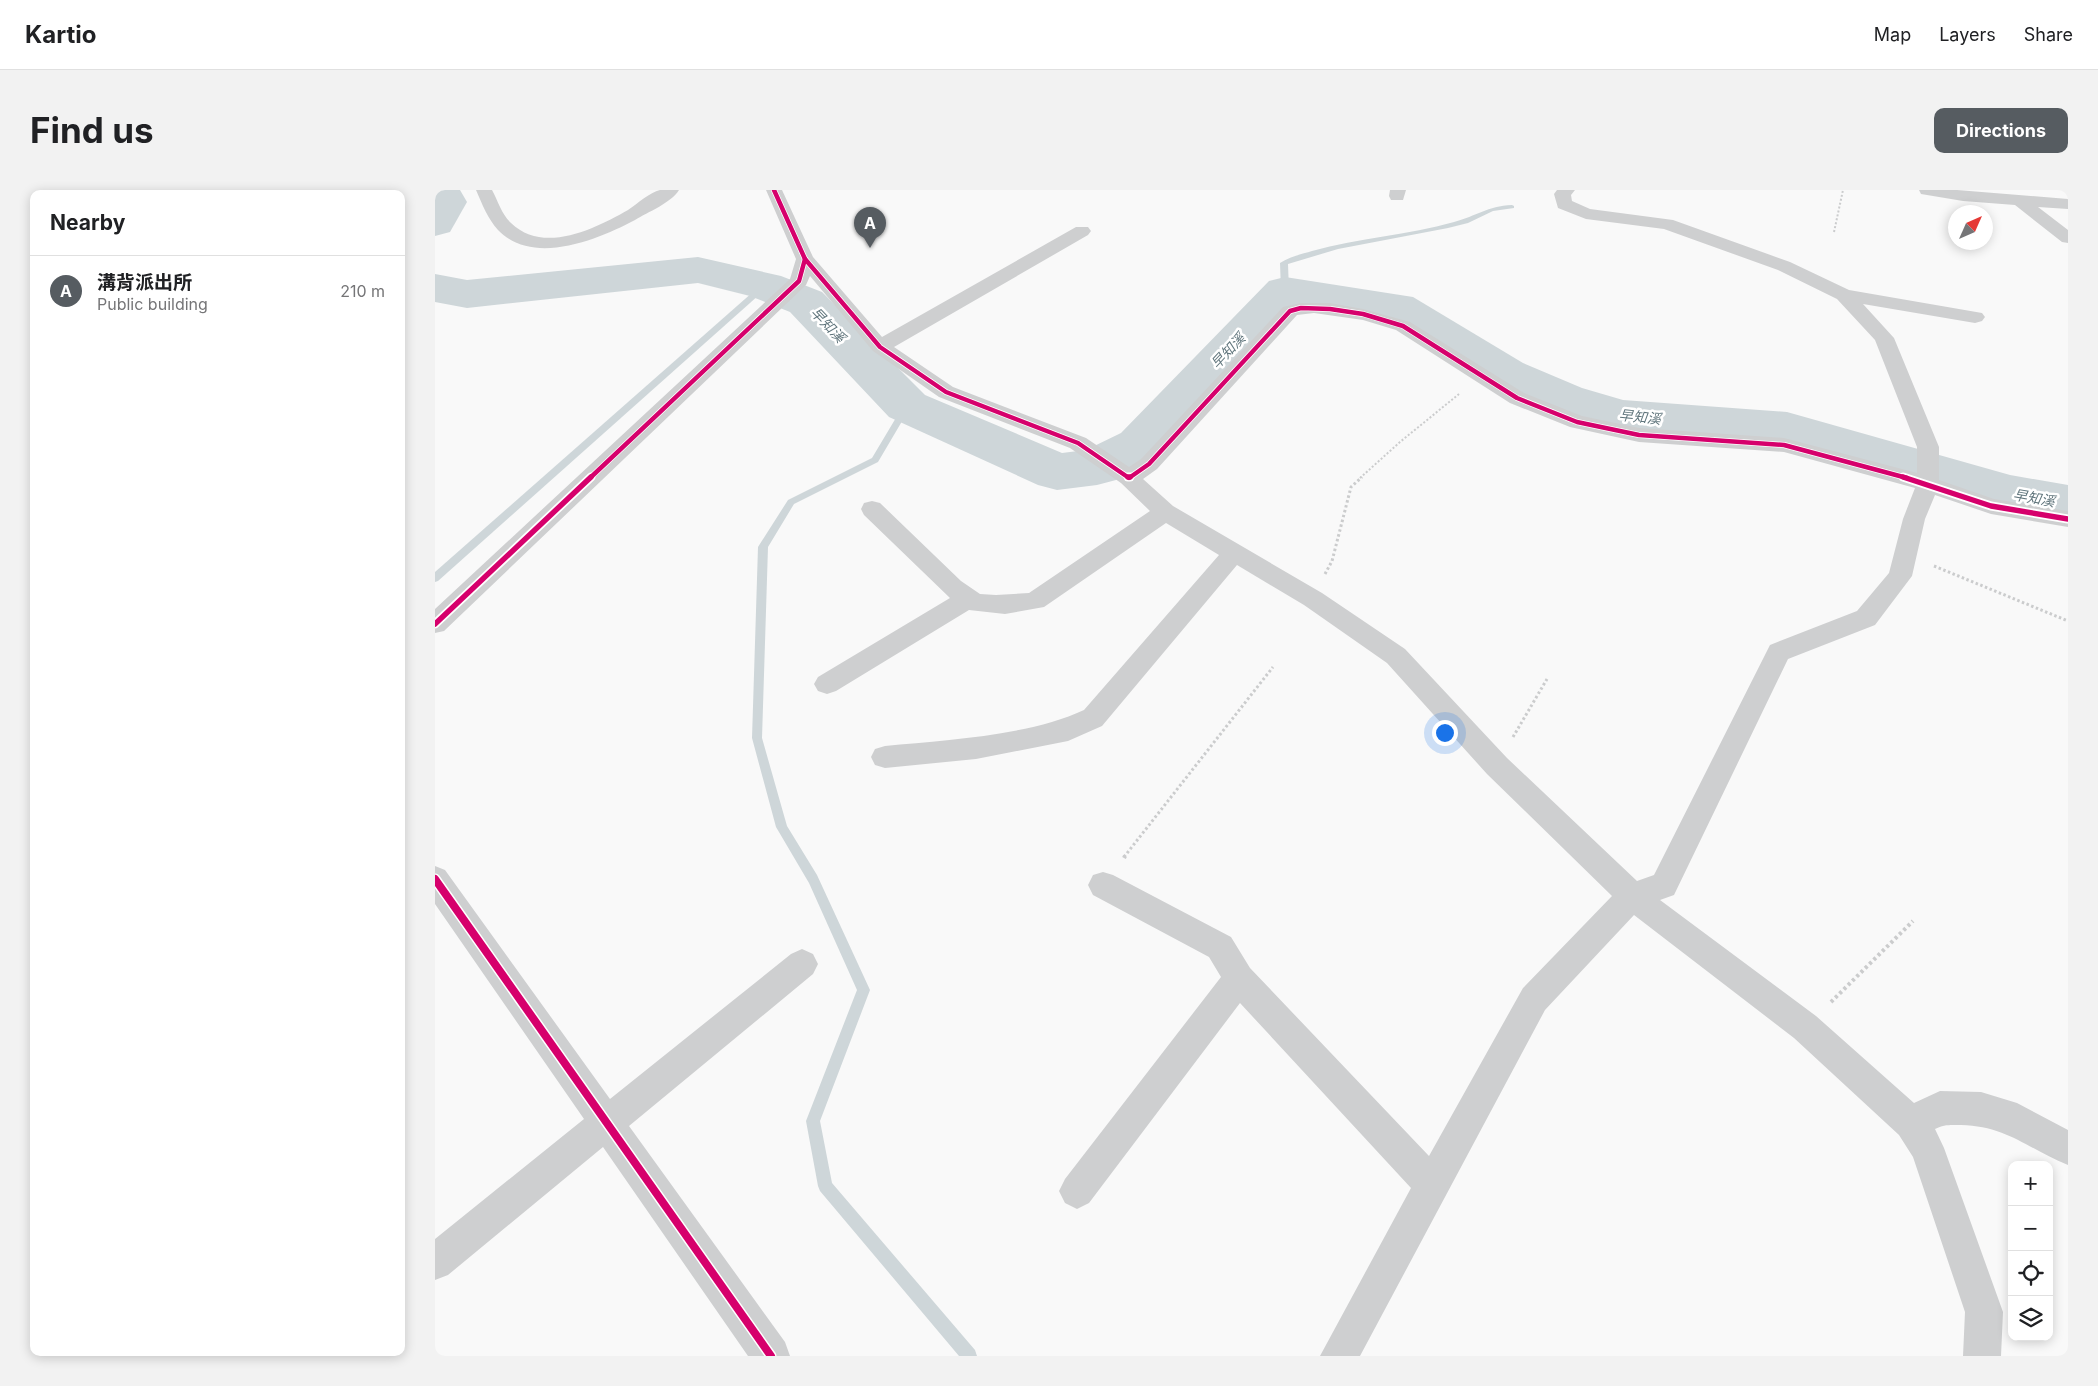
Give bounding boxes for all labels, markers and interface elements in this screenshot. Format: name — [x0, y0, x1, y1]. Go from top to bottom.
text: Kartio — [25, 20, 96, 49]
text: Map — [1874, 24, 1911, 45]
text: Layers — [1939, 24, 1996, 45]
text: Share — [2024, 24, 2073, 45]
button: Directions — [1934, 108, 2068, 153]
text: Find us — [30, 109, 154, 151]
north arrow — [1948, 205, 1993, 250]
pin: A — [854, 207, 886, 248]
text: Nearby — [50, 210, 125, 235]
text: 溝背派出所 — [97, 271, 192, 294]
text: A — [60, 281, 72, 301]
text: 210 m — [340, 281, 385, 301]
text: Public building — [97, 294, 208, 314]
water label: 早知溪 — [808, 304, 850, 347]
water label: 早知溪 — [1207, 328, 1250, 372]
water label: 早知溪 — [1618, 406, 1664, 427]
water label: 早知溪 — [2012, 485, 2058, 510]
your location — [1432, 720, 1458, 746]
map controls — [2008, 1161, 2053, 1341]
button: + — [2008, 1161, 2053, 1206]
button: − — [2008, 1206, 2053, 1251]
button: locate — [2008, 1251, 2053, 1296]
button: layers — [2008, 1296, 2053, 1341]

